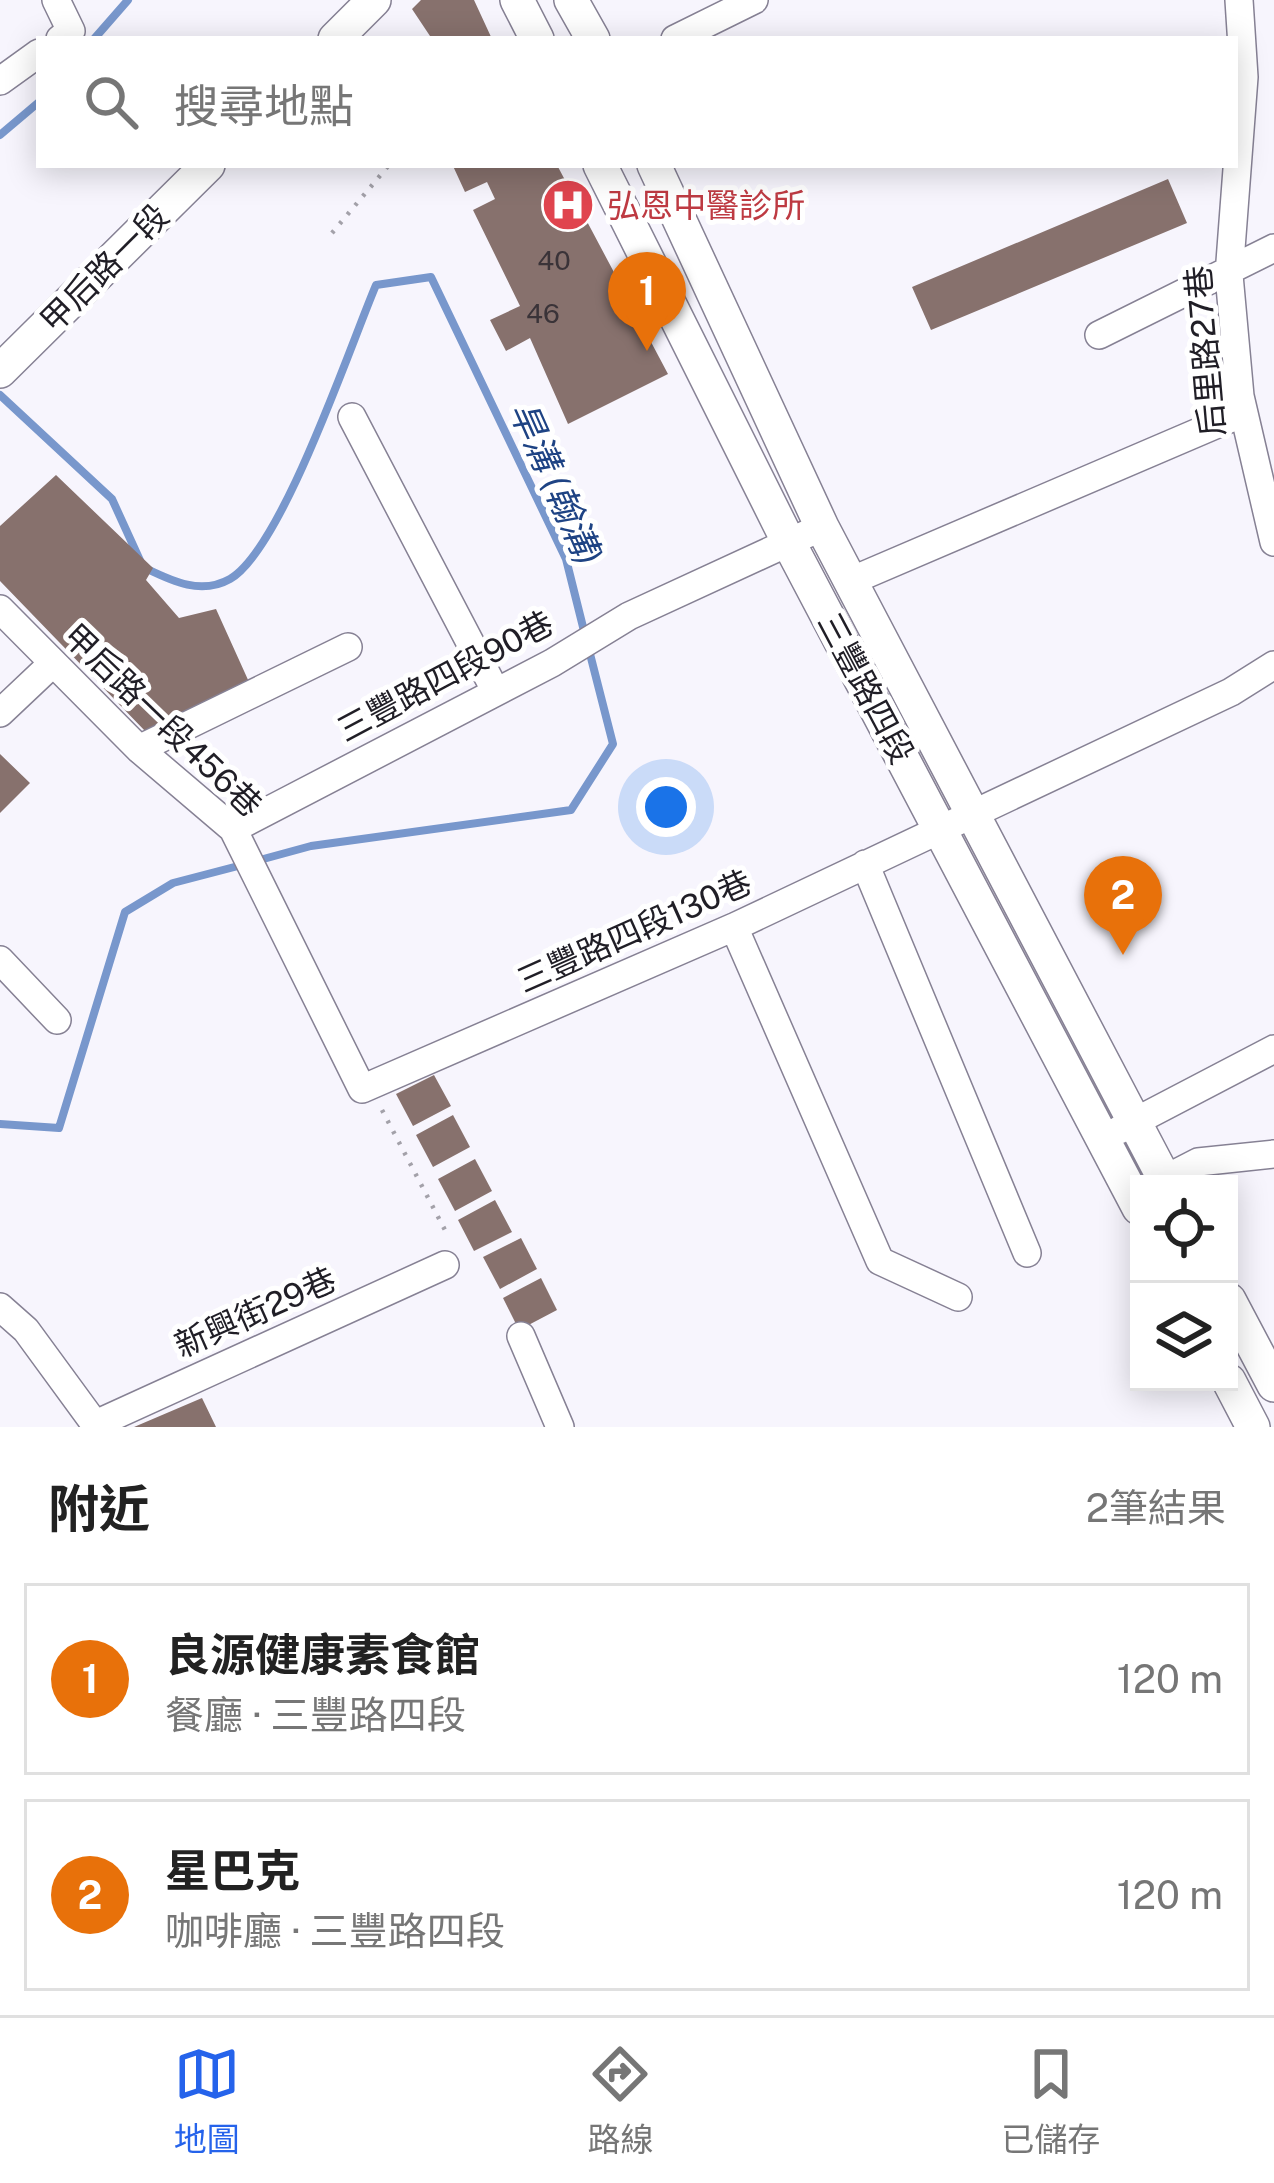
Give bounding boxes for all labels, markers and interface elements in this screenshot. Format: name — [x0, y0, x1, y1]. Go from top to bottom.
search box — [36, 36, 1238, 168]
icon: search — [78, 69, 144, 135]
text: 搜尋地點 — [174, 79, 354, 132]
hospital icon: 弘恩中醫診所 — [540, 177, 596, 233]
place label: 弘恩中醫診所 — [607, 186, 805, 224]
street label: 甲后路一段 — [32, 196, 176, 340]
house number: 40 — [537, 244, 571, 276]
pin: 1 — [608, 252, 686, 351]
street label: 后里路27巷 — [1179, 264, 1231, 438]
house number: 46 — [526, 297, 560, 329]
water label: 旱溝 (翰溝) — [501, 395, 611, 571]
street label: 三豐路四段90巷 — [331, 603, 559, 749]
street label: 三豐路四段 — [810, 606, 922, 770]
street label: 甲后路一段456巷 — [56, 616, 270, 824]
your location — [636, 777, 696, 837]
pin: 2 — [1084, 856, 1162, 955]
street label: 三豐路四段130巷 — [511, 862, 757, 1000]
map controls — [1130, 1175, 1238, 1391]
button: locate — [1130, 1175, 1238, 1283]
street label: 新興街29巷 — [169, 1260, 341, 1364]
button: layers — [1130, 1283, 1238, 1391]
text: 附近 — [48, 1479, 150, 1538]
text: 2筆結果 — [1086, 1485, 1226, 1531]
text: 良源健康素食館 — [165, 1628, 480, 1681]
text: 1 — [82, 1656, 98, 1702]
text: 120 m — [1117, 1656, 1223, 1702]
text: 餐廳 · 三豐路四段 — [165, 1692, 466, 1738]
text: 星巴克 — [165, 1844, 300, 1897]
text: 2 — [78, 1872, 102, 1918]
text: 120 m — [1117, 1872, 1223, 1918]
text: 咖啡廳 · 三豐路四段 — [165, 1908, 505, 1954]
tab: 地圖 — [174, 2041, 240, 2161]
tab: 路線 — [587, 2041, 653, 2161]
tab: 已儲存 — [1001, 2041, 1100, 2161]

